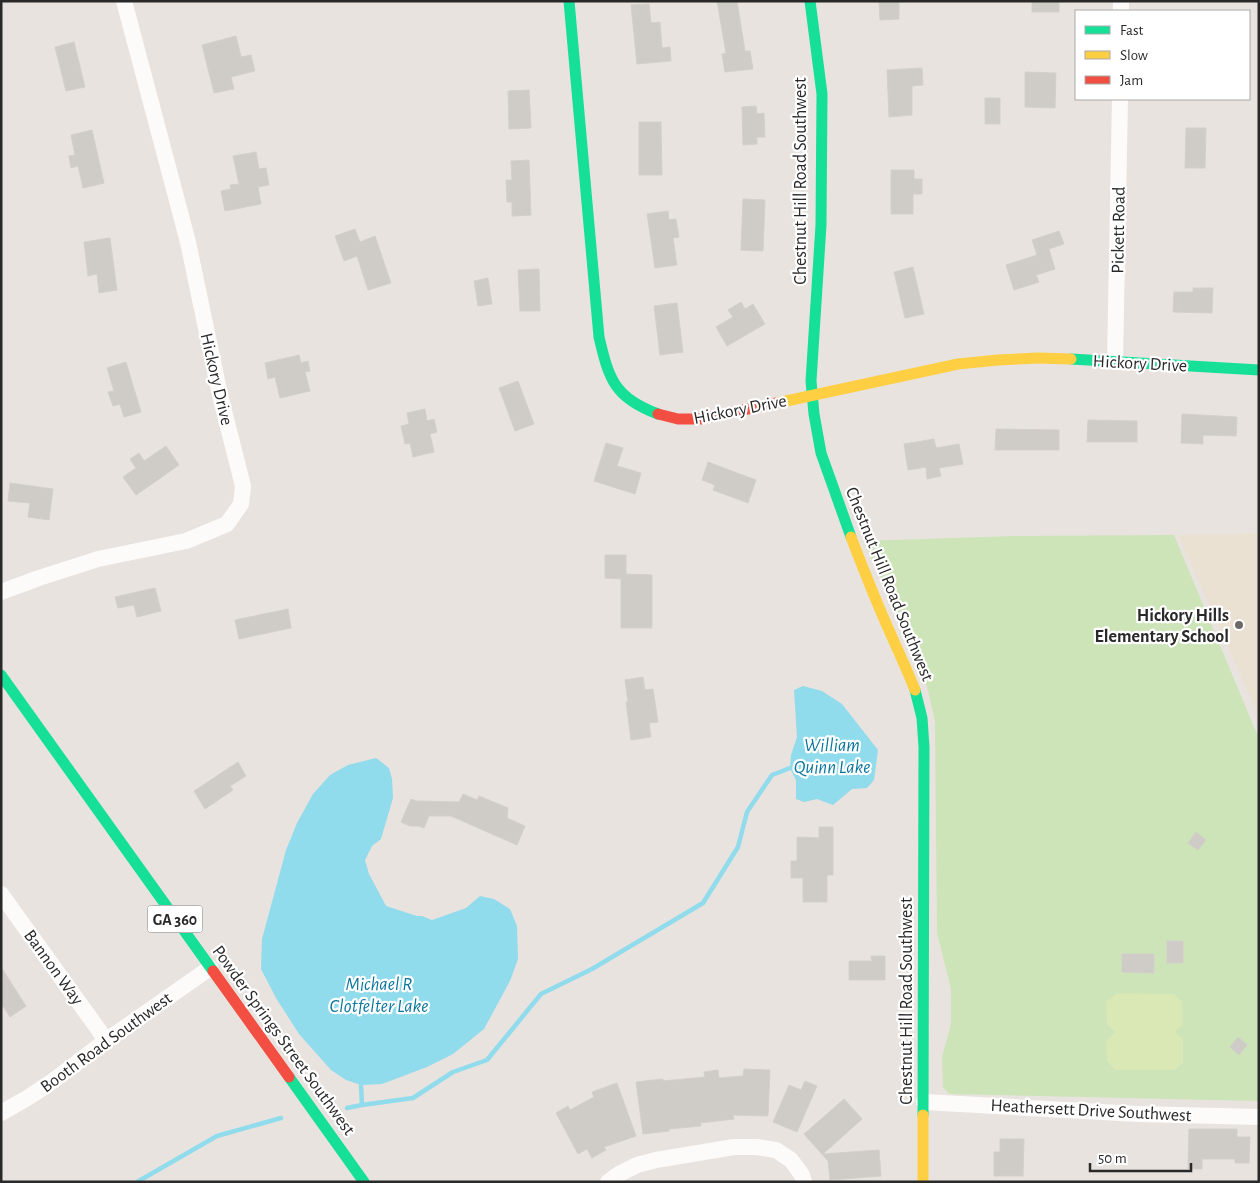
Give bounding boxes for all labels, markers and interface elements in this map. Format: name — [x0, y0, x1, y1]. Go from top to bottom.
legend — [1075, 10, 1250, 100]
text: Fast — [1120, 23, 1144, 38]
text: Slow — [1120, 48, 1148, 63]
text: Jam — [1120, 73, 1143, 88]
street label: Chestnut Hill Road Southwest — [792, 77, 810, 285]
street label: Pickett Road — [1109, 186, 1129, 274]
street label: Hickory Drive — [197, 331, 235, 427]
street label: Hickory Drive — [1092, 353, 1188, 375]
street label: Hickory Drive — [692, 392, 788, 428]
street label: Chestnut Hill Road Southwest — [842, 485, 936, 684]
place label: Hickory Hills Elementary School — [1094, 607, 1229, 646]
marker: Hickory Hills Elementary School — [1233, 619, 1245, 631]
water label: William Quinn Lake — [794, 736, 870, 777]
street label: Chestnut Hill Road Southwest — [898, 897, 916, 1105]
road number: GA 360 — [148, 906, 202, 932]
street label: Bannon Way — [20, 927, 87, 1009]
street label: Powder Springs Street Southwest — [208, 942, 358, 1139]
water label: Michael R Clotfelter Lake — [330, 975, 428, 1016]
street label: Booth Road Southwest — [38, 989, 176, 1096]
street label: Heathersett Drive Southwest — [990, 1097, 1192, 1125]
scale bar — [1090, 1140, 1191, 1172]
text: 50 m — [1098, 1151, 1127, 1166]

